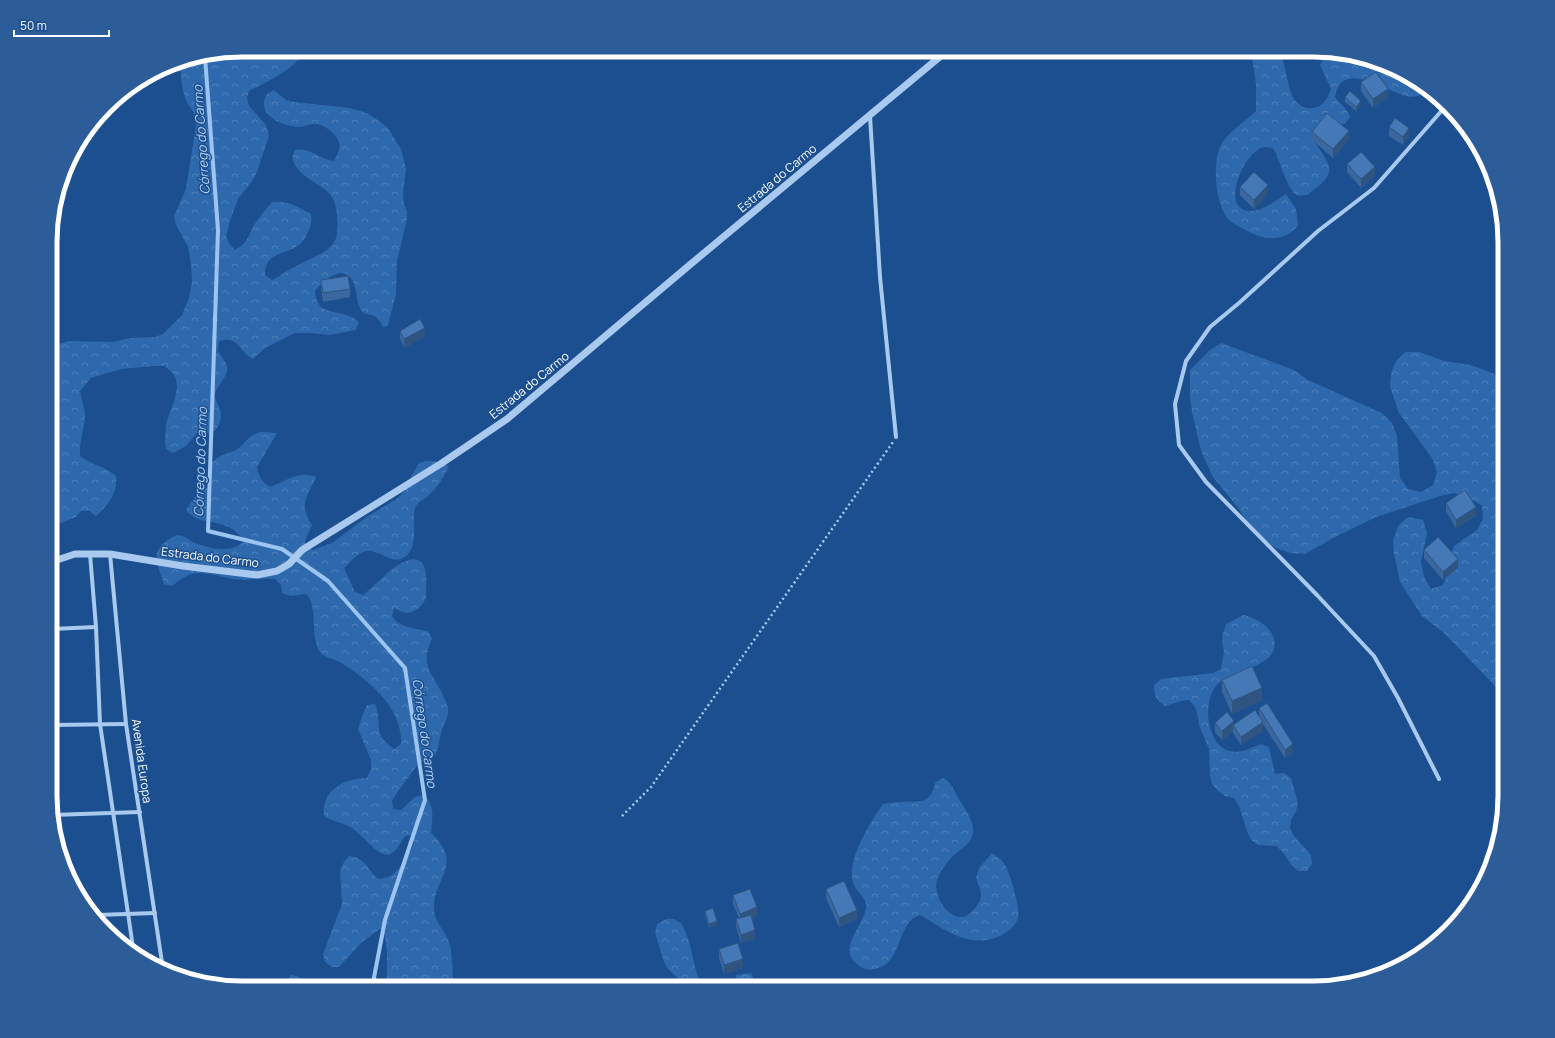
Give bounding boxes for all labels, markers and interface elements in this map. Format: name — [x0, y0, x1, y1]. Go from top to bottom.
scale bar — [14, 12, 109, 38]
text: 50 m — [20, 17, 47, 34]
water label: Córrego do Carmo — [188, 83, 214, 195]
street label: Estrada do Carmo — [734, 140, 820, 216]
street label: Estrada do Carmo — [485, 347, 573, 423]
water label: Córrego do Carmo — [189, 406, 211, 517]
street label: Estrada do Carmo — [160, 543, 260, 571]
water label: Córrego do Carmo — [408, 677, 442, 790]
street label: Avenida Europa — [128, 718, 156, 804]

